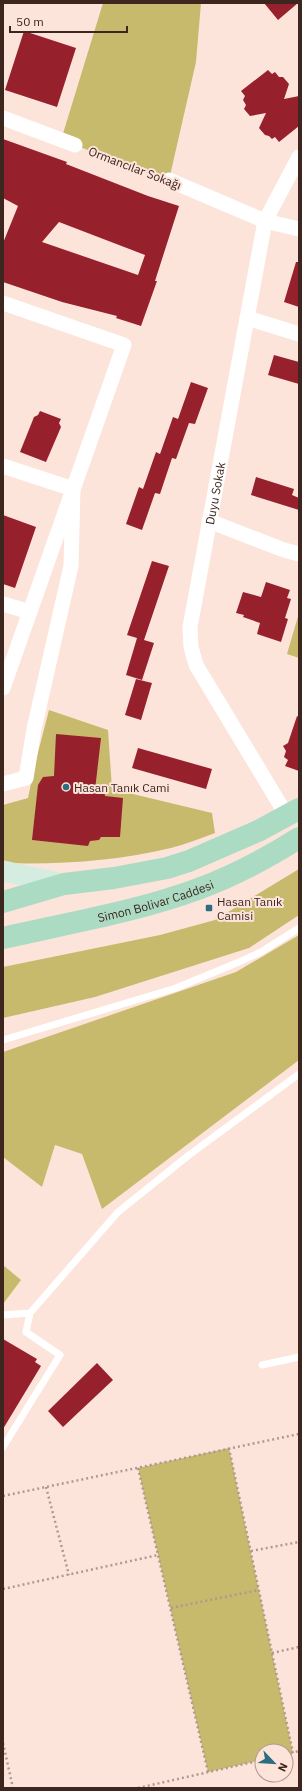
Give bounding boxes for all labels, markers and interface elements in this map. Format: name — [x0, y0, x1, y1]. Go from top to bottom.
scale bar — [10, 8, 127, 34]
text: 50 m — [16, 14, 44, 29]
street label: Ormancılar Sokağı — [86, 143, 184, 193]
street label: Duyu Sokak — [202, 460, 228, 526]
place label: Hasan Tanık Cami — [74, 780, 170, 795]
marker: Hasan Tanık Cami — [61, 782, 71, 792]
street label: Simon Bolivar Caddesi — [96, 876, 216, 925]
place label: Hasan Tanık Camisi — [217, 894, 283, 923]
marker: Hasan Tanık Camisi — [204, 903, 214, 913]
north arrow — [254, 1743, 294, 1783]
text: N — [275, 1761, 291, 1774]

